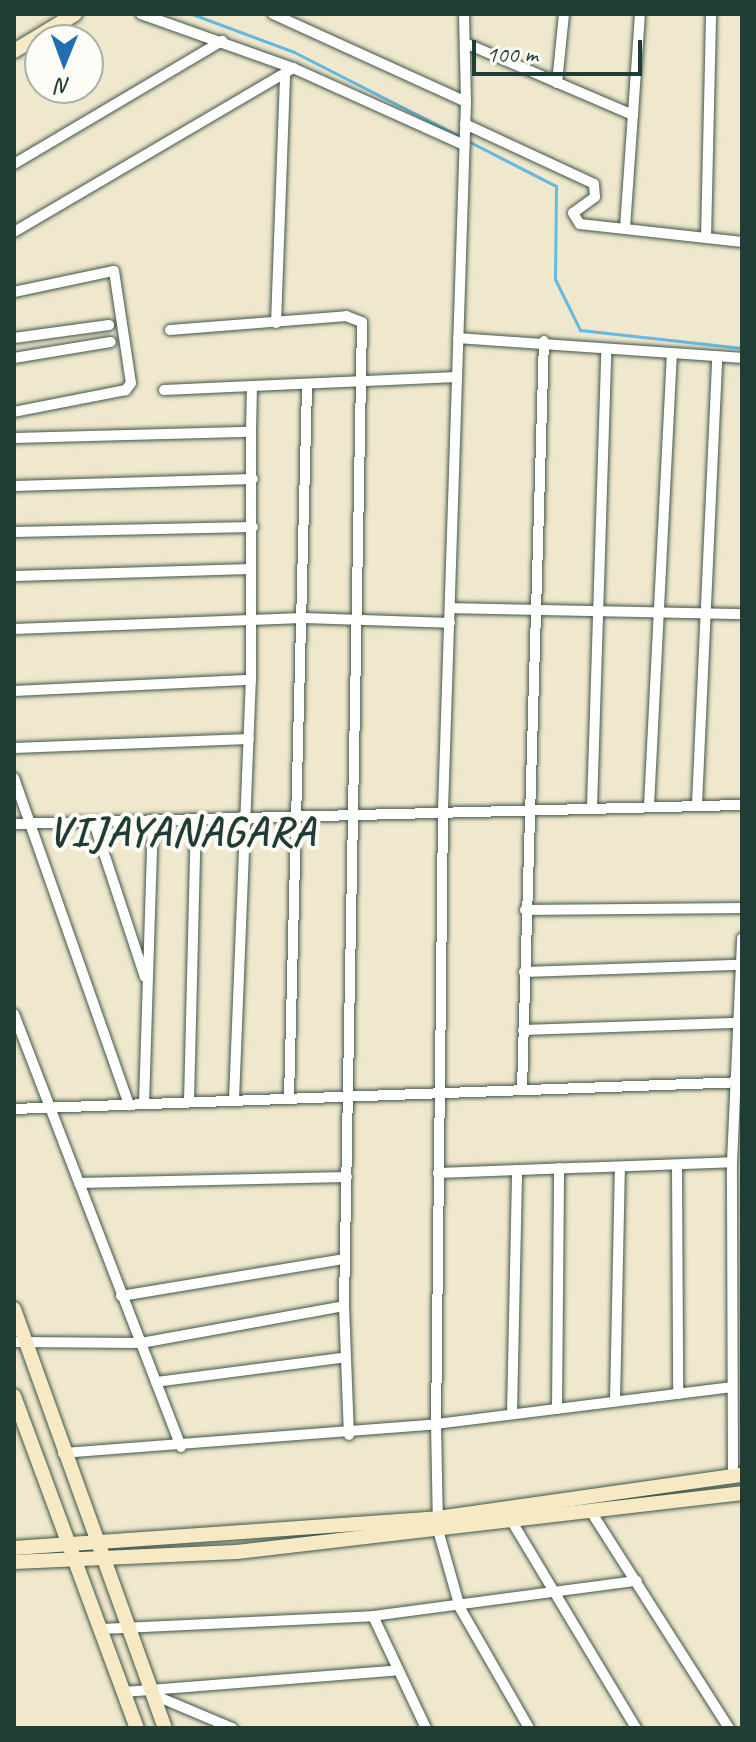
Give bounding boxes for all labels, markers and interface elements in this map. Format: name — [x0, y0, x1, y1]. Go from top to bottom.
north arrow — [24, 24, 104, 104]
scale bar — [476, 24, 646, 74]
text: 100 m — [486, 39, 538, 69]
text: N — [57, 72, 71, 100]
district label: VIJAYANAGARA — [48, 807, 316, 857]

